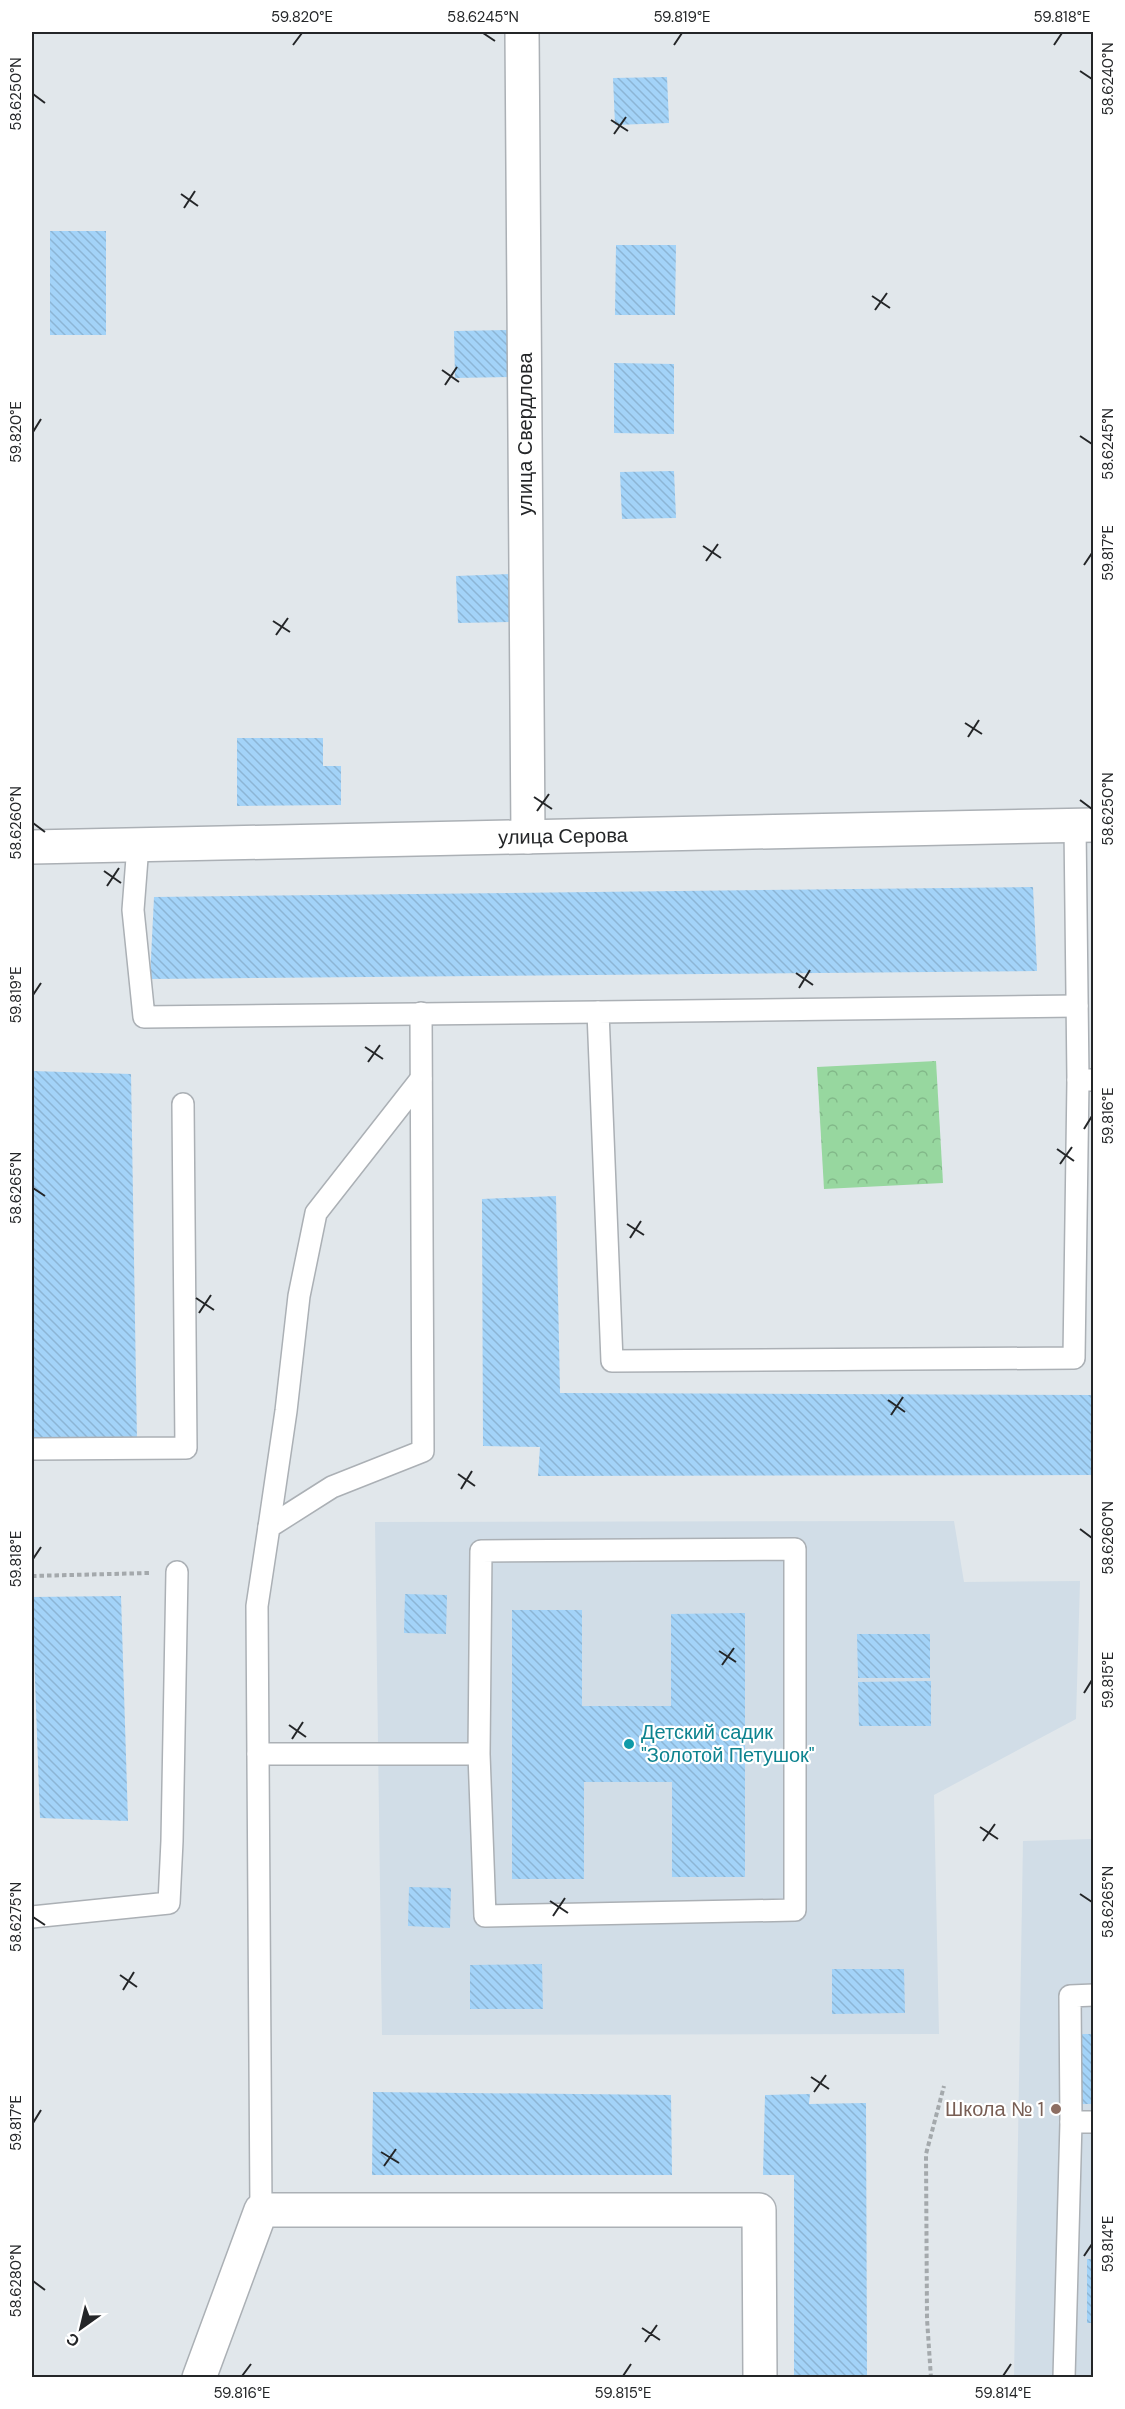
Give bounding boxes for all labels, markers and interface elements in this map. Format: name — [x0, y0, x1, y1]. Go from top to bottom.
text: 59.820°E — [271, 7, 333, 27]
text: 58.6245°N — [447, 7, 519, 27]
text: 59.819°E — [653, 7, 711, 27]
text: 59.818°E — [1034, 7, 1090, 27]
text: 58.6240°N — [1098, 42, 1118, 116]
text: 58.6250°N — [6, 57, 26, 131]
street label: улица Свердлова — [512, 352, 538, 516]
text: 59.820°E — [6, 401, 26, 463]
text: 58.6245°N — [1098, 408, 1118, 480]
text: 59.817°E — [1098, 525, 1118, 581]
text: 58.6250°N — [1098, 772, 1118, 846]
text: 58.6260°N — [6, 786, 26, 860]
street label: улица Серова — [498, 822, 629, 850]
text: 59.819°E — [6, 966, 26, 1024]
text: 59.816°E — [1098, 1087, 1118, 1145]
text: 58.6265°N — [6, 1152, 26, 1224]
text: 58.6260°N — [1098, 1501, 1118, 1575]
text: 59.818°E — [6, 1531, 26, 1587]
text: 59.815°E — [1098, 1652, 1118, 1708]
place label: Детский садик "Золотой Петушок" — [641, 1719, 815, 1768]
marker: Детский садик "Золотой Петушок" — [622, 1737, 636, 1751]
text: 58.6265°N — [1098, 1866, 1118, 1938]
text: 58.6275°N — [6, 1882, 26, 1952]
text: 59.817°E — [6, 2095, 26, 2151]
place label: Школа № 1 — [945, 2096, 1044, 2122]
marker: Школа № 1 — [1049, 2102, 1063, 2116]
text: 59.814°E — [1098, 2216, 1118, 2272]
text: 58.6280°N — [6, 2244, 26, 2318]
north arrow — [51, 2298, 111, 2358]
text: С — [62, 2328, 84, 2352]
text: 59.816°E — [213, 2383, 271, 2403]
text: 59.815°E — [595, 2383, 651, 2403]
text: 59.814°E — [975, 2383, 1031, 2403]

